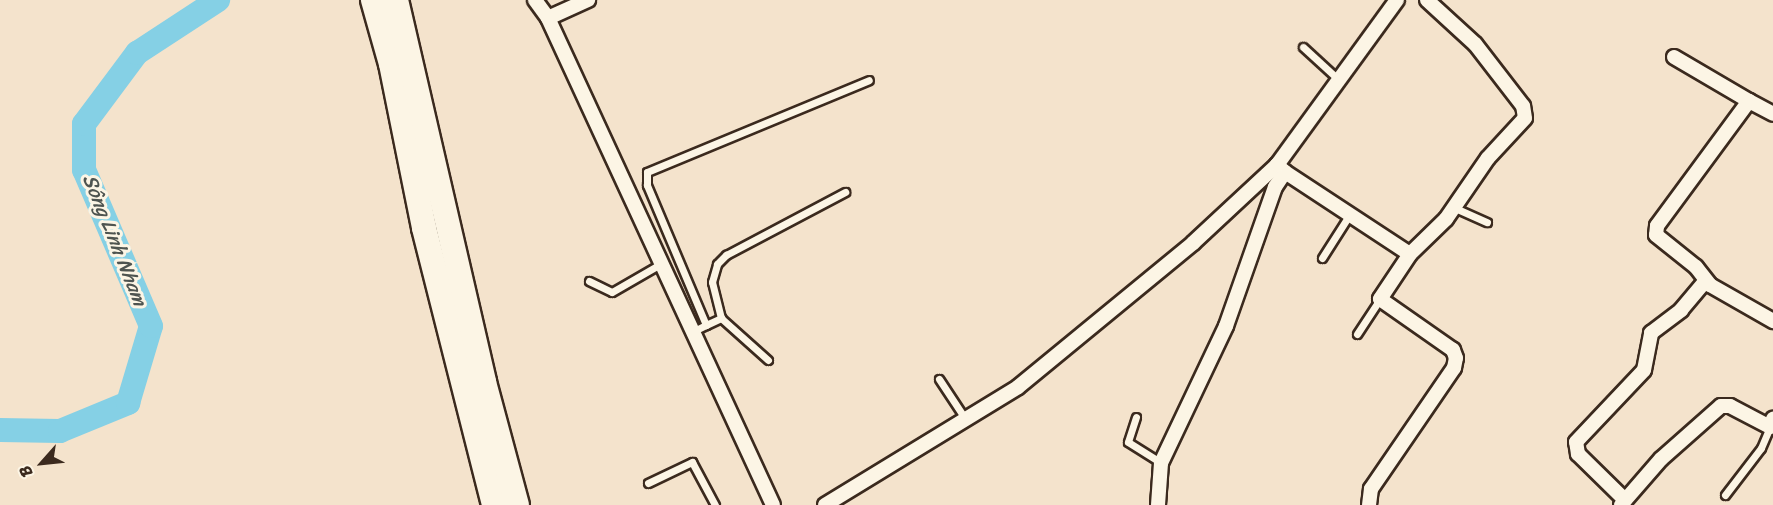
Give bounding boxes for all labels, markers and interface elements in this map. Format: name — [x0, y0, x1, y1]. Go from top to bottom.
water label: Sông Linh Nham — [78, 171, 152, 309]
north arrow — [12, 433, 72, 493]
text: B — [10, 460, 41, 482]

